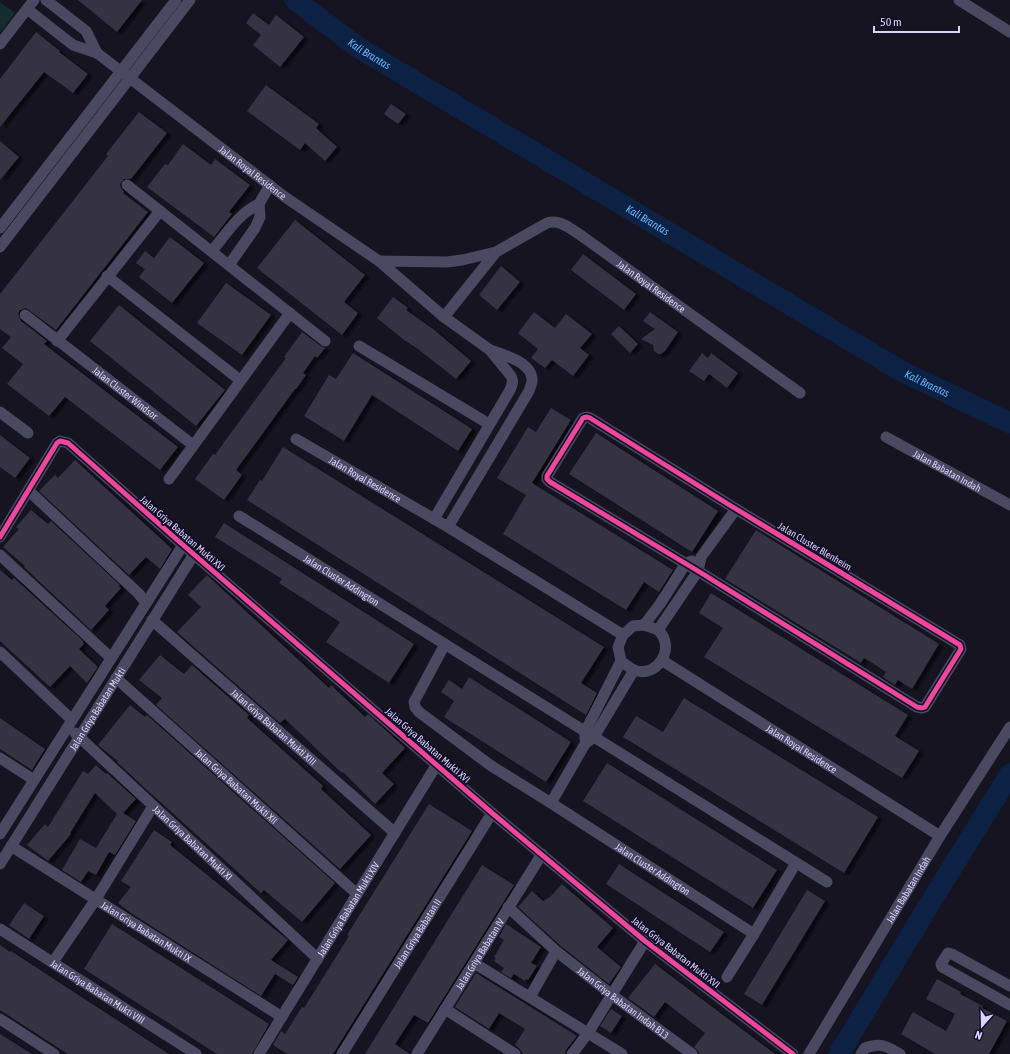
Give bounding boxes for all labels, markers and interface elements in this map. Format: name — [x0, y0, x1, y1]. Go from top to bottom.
scale bar — [874, 8, 959, 34]
text: 50 m — [880, 15, 902, 29]
water label: Kali Brantas — [346, 36, 393, 72]
street label: Jalan Royal Residence — [217, 144, 289, 202]
water label: Kali Brantas — [624, 203, 671, 237]
street label: Jalan Royal Residence — [615, 258, 688, 315]
street label: Jalan Cluster Windsor — [91, 365, 161, 422]
water label: Kali Brantas — [903, 368, 952, 399]
street label: Jalan Babatan Indah — [911, 448, 983, 494]
street label: Jalan Royal Residence — [327, 454, 403, 505]
street label: Jalan Griya Babatan Mukti XVI — [138, 493, 227, 573]
street label: Jalan Cluster Blenheim — [776, 520, 854, 573]
street label: Jalan Cluster Addington — [302, 553, 381, 608]
street label: Jalan Griya Babatan Mukti — [67, 666, 128, 753]
street label: Jalan Griya Babatan Mukti XIII — [229, 687, 318, 767]
street label: Jalan Griya Babatan Mukti XVI — [383, 705, 472, 785]
street label: Jalan Royal Residence — [764, 723, 839, 776]
street label: Jalan Griya Babatan Mukti XII — [193, 747, 280, 826]
street label: Jalan Griya Babatan Mukti XI — [151, 803, 234, 883]
street label: Jalan Cluster Addington — [613, 841, 692, 897]
street label: Jalan Babatan Indah — [884, 854, 933, 925]
street label: Jalan Griya Babatan Mukti XIV — [315, 860, 382, 959]
street label: Jalan Griya Babatan II — [392, 897, 443, 970]
street label: Jalan Griya Babatan Mukti IX — [99, 899, 193, 965]
street label: Jalan Griya Babatan Mukti XVI — [629, 915, 722, 990]
street label: Jalan Griya Babatan IV — [454, 916, 506, 992]
street label: Jalan Griya Babatan Mukti VIII — [48, 958, 147, 1026]
street label: Jalan Griya Babatan Indah B13 — [575, 965, 671, 1041]
north arrow — [962, 1006, 1002, 1046]
text: N — [973, 1029, 984, 1042]

